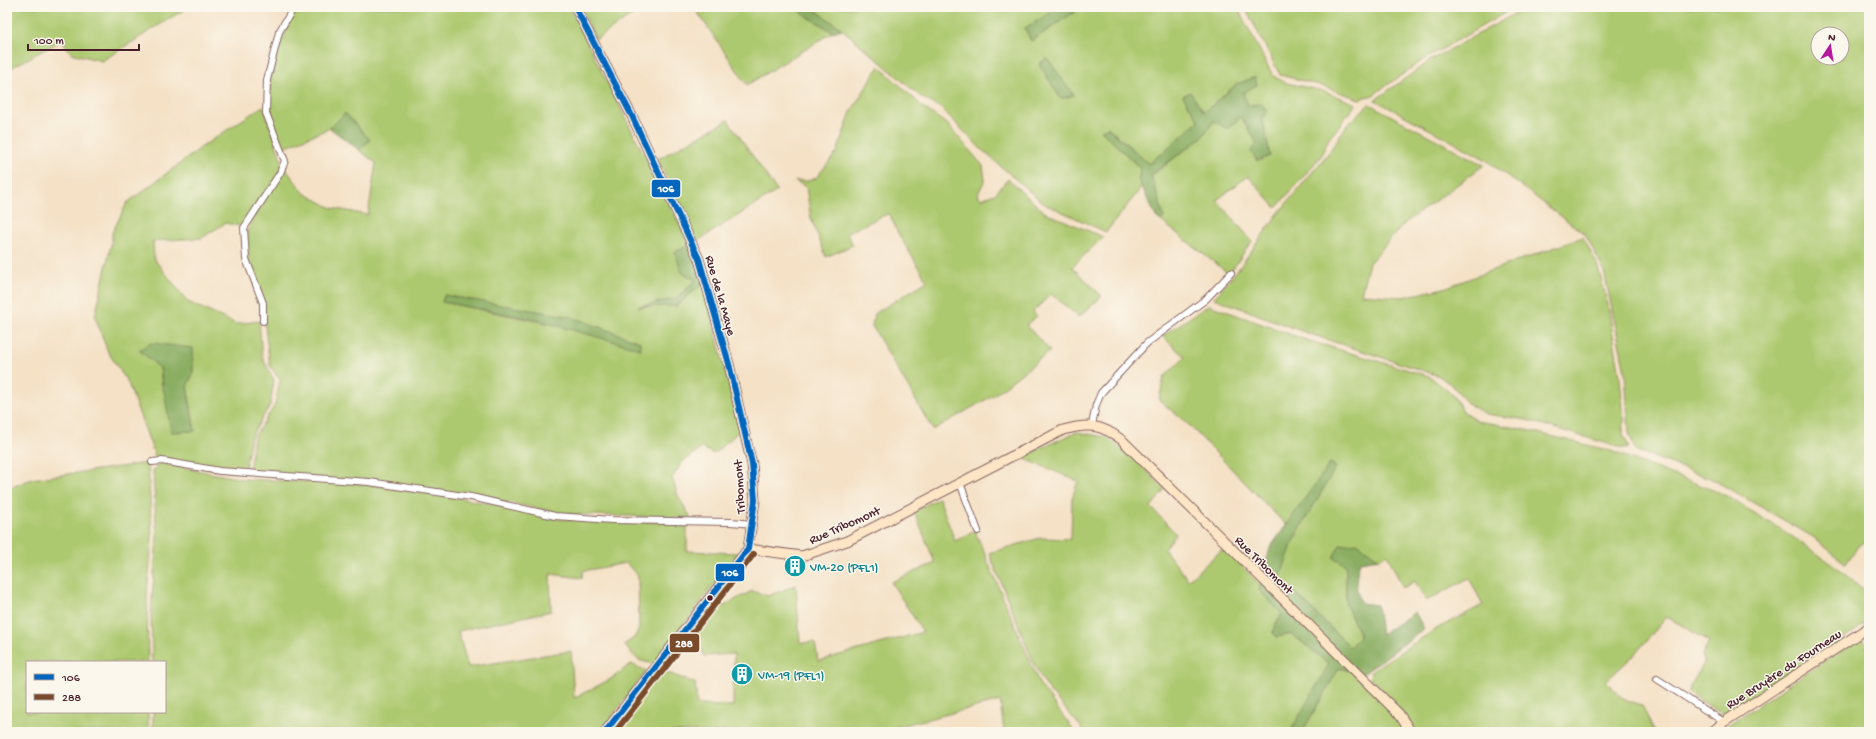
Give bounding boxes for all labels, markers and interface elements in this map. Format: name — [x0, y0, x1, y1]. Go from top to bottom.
scale bar — [28, 26, 139, 52]
north arrow — [1810, 26, 1850, 66]
text: N — [1827, 32, 1836, 45]
text: 100 m — [33, 35, 64, 49]
line badge: 106 — [651, 179, 681, 198]
text: 106 — [657, 184, 675, 196]
street label: Rue de la Maye — [701, 254, 738, 338]
street label: Tribomont — [732, 458, 749, 515]
street label: Rue Tribomont — [807, 503, 884, 549]
street label: Rue Tribomont — [1231, 534, 1297, 599]
building icon: VM-20 (PFL1) — [782, 553, 808, 579]
place label: VM-20 (PFL1) — [809, 561, 878, 576]
line badge: 106 — [715, 563, 745, 582]
text: 106 — [721, 568, 739, 580]
unlabelled marker — [705, 593, 715, 603]
street label: Rue Bruyère du Fourneau — [1724, 627, 1845, 713]
line badge: 288 — [669, 633, 700, 653]
text: 288 — [675, 639, 693, 651]
legend — [26, 661, 166, 713]
building icon: VM-19 (PFL1) — [729, 661, 755, 687]
place label: VM-19 (PFL1) — [757, 669, 824, 684]
text: 106 — [61, 672, 81, 686]
text: 288 — [62, 692, 81, 706]

